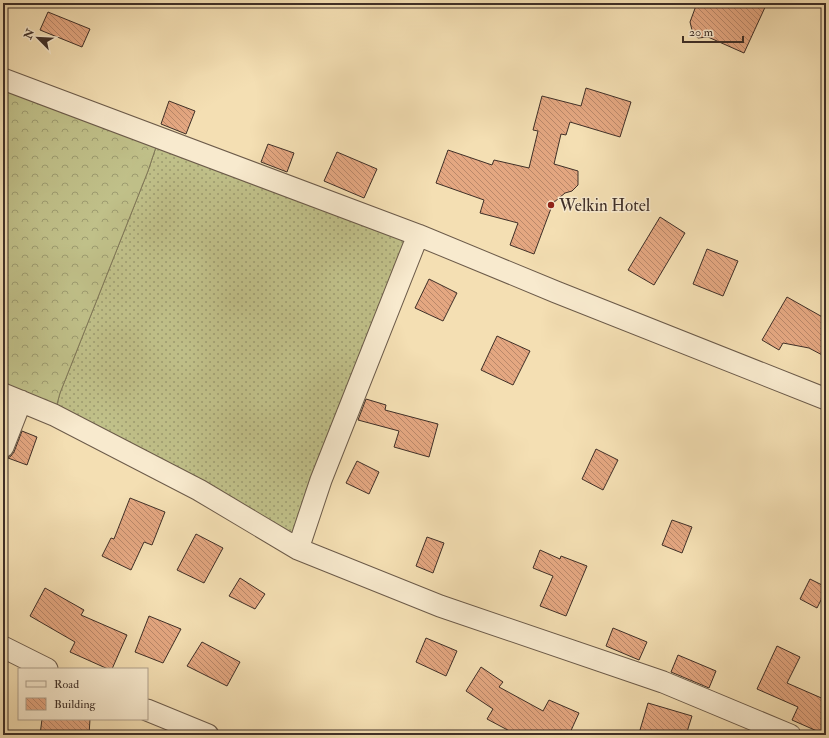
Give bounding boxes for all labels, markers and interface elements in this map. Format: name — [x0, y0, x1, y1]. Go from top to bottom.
north arrow — [18, 18, 58, 58]
scale bar — [683, 18, 743, 44]
text: 20 m — [689, 25, 714, 40]
text: N — [21, 26, 38, 42]
place label: Welkin Hotel — [558, 195, 651, 216]
marker: Welkin Hotel — [546, 200, 556, 210]
legend — [18, 668, 148, 720]
text: Road — [54, 677, 79, 692]
text: Building — [54, 697, 97, 712]

